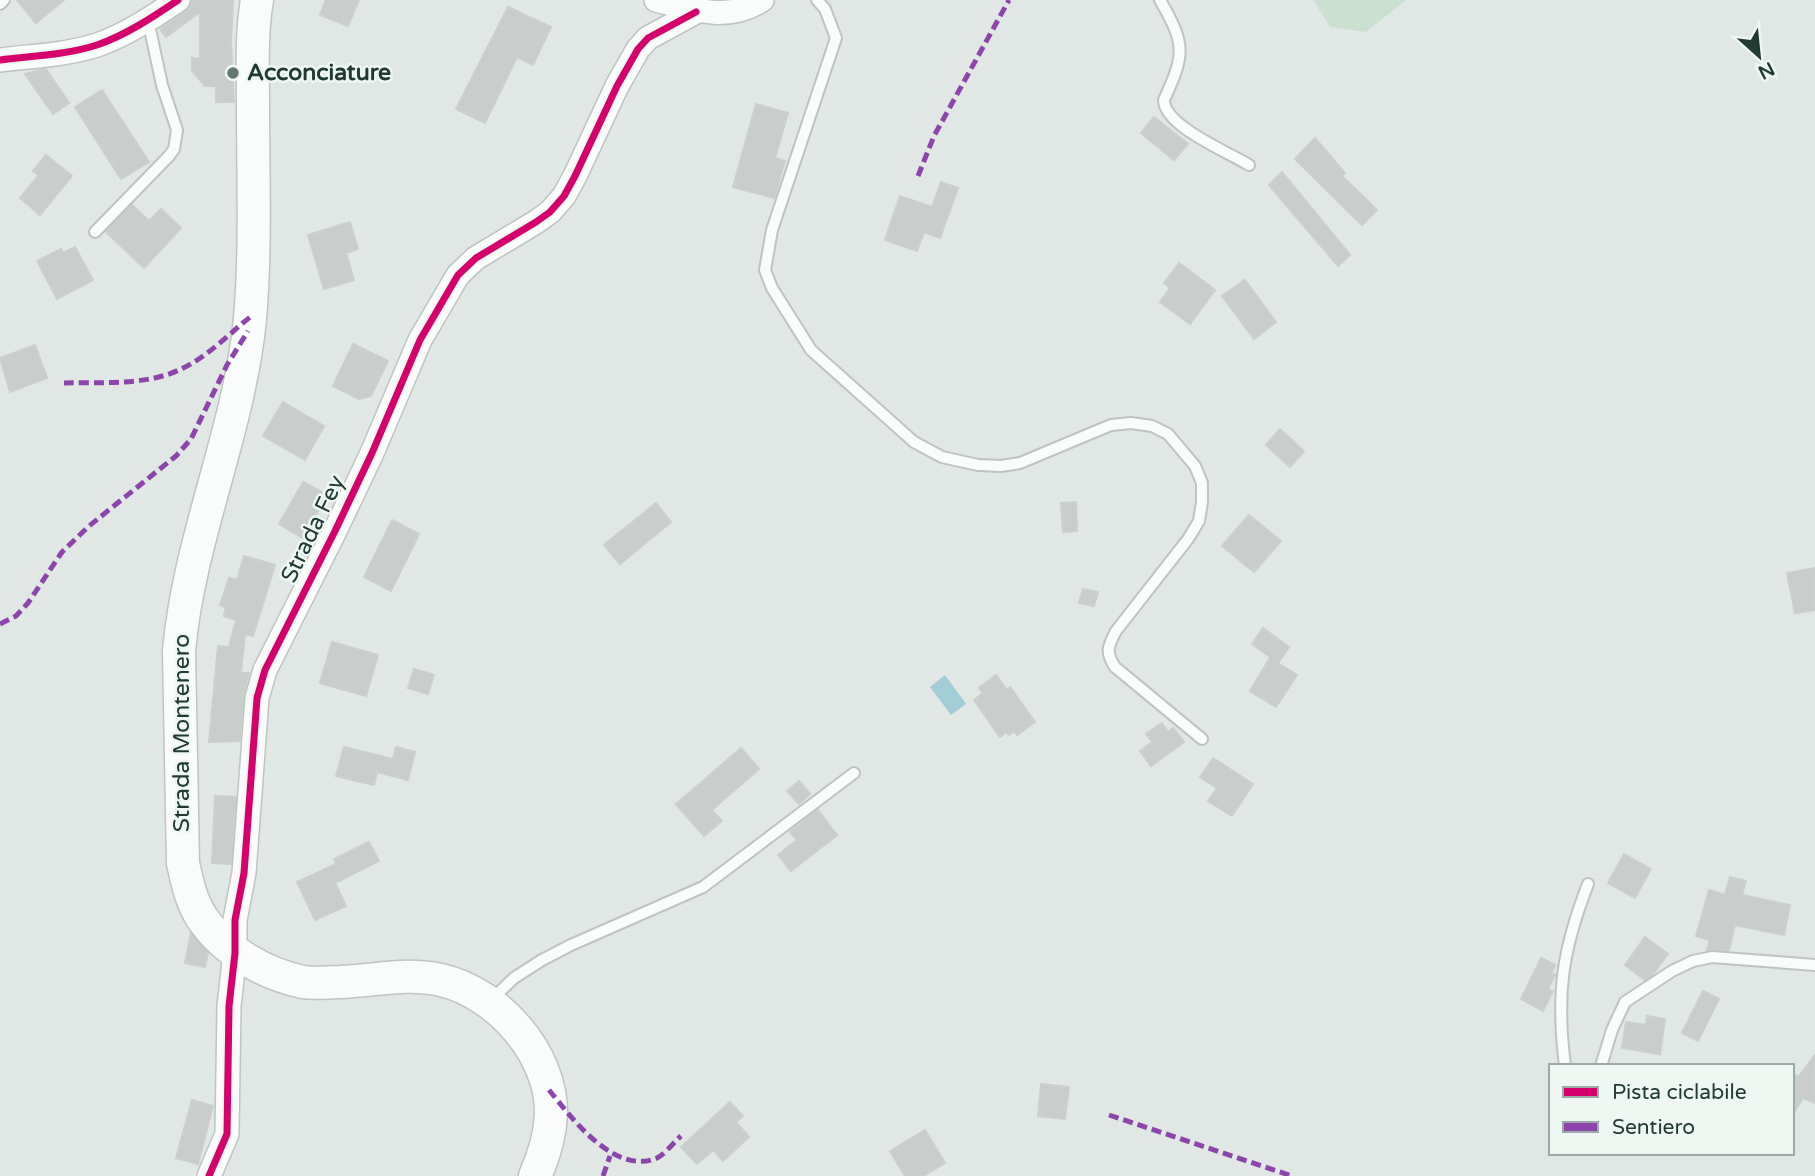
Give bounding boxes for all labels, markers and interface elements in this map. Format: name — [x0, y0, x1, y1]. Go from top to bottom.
north arrow — [1724, 21, 1794, 91]
text: N — [1754, 57, 1778, 84]
place label: Acconciature — [247, 59, 391, 87]
marker: Acconciature — [225, 65, 241, 81]
street label: Strada Fey — [275, 471, 351, 587]
street label: Strada Montenero — [168, 634, 196, 832]
legend — [1549, 1064, 1794, 1155]
text: Pista ciclabile — [1612, 1080, 1747, 1105]
text: Sentiero — [1612, 1115, 1695, 1140]

